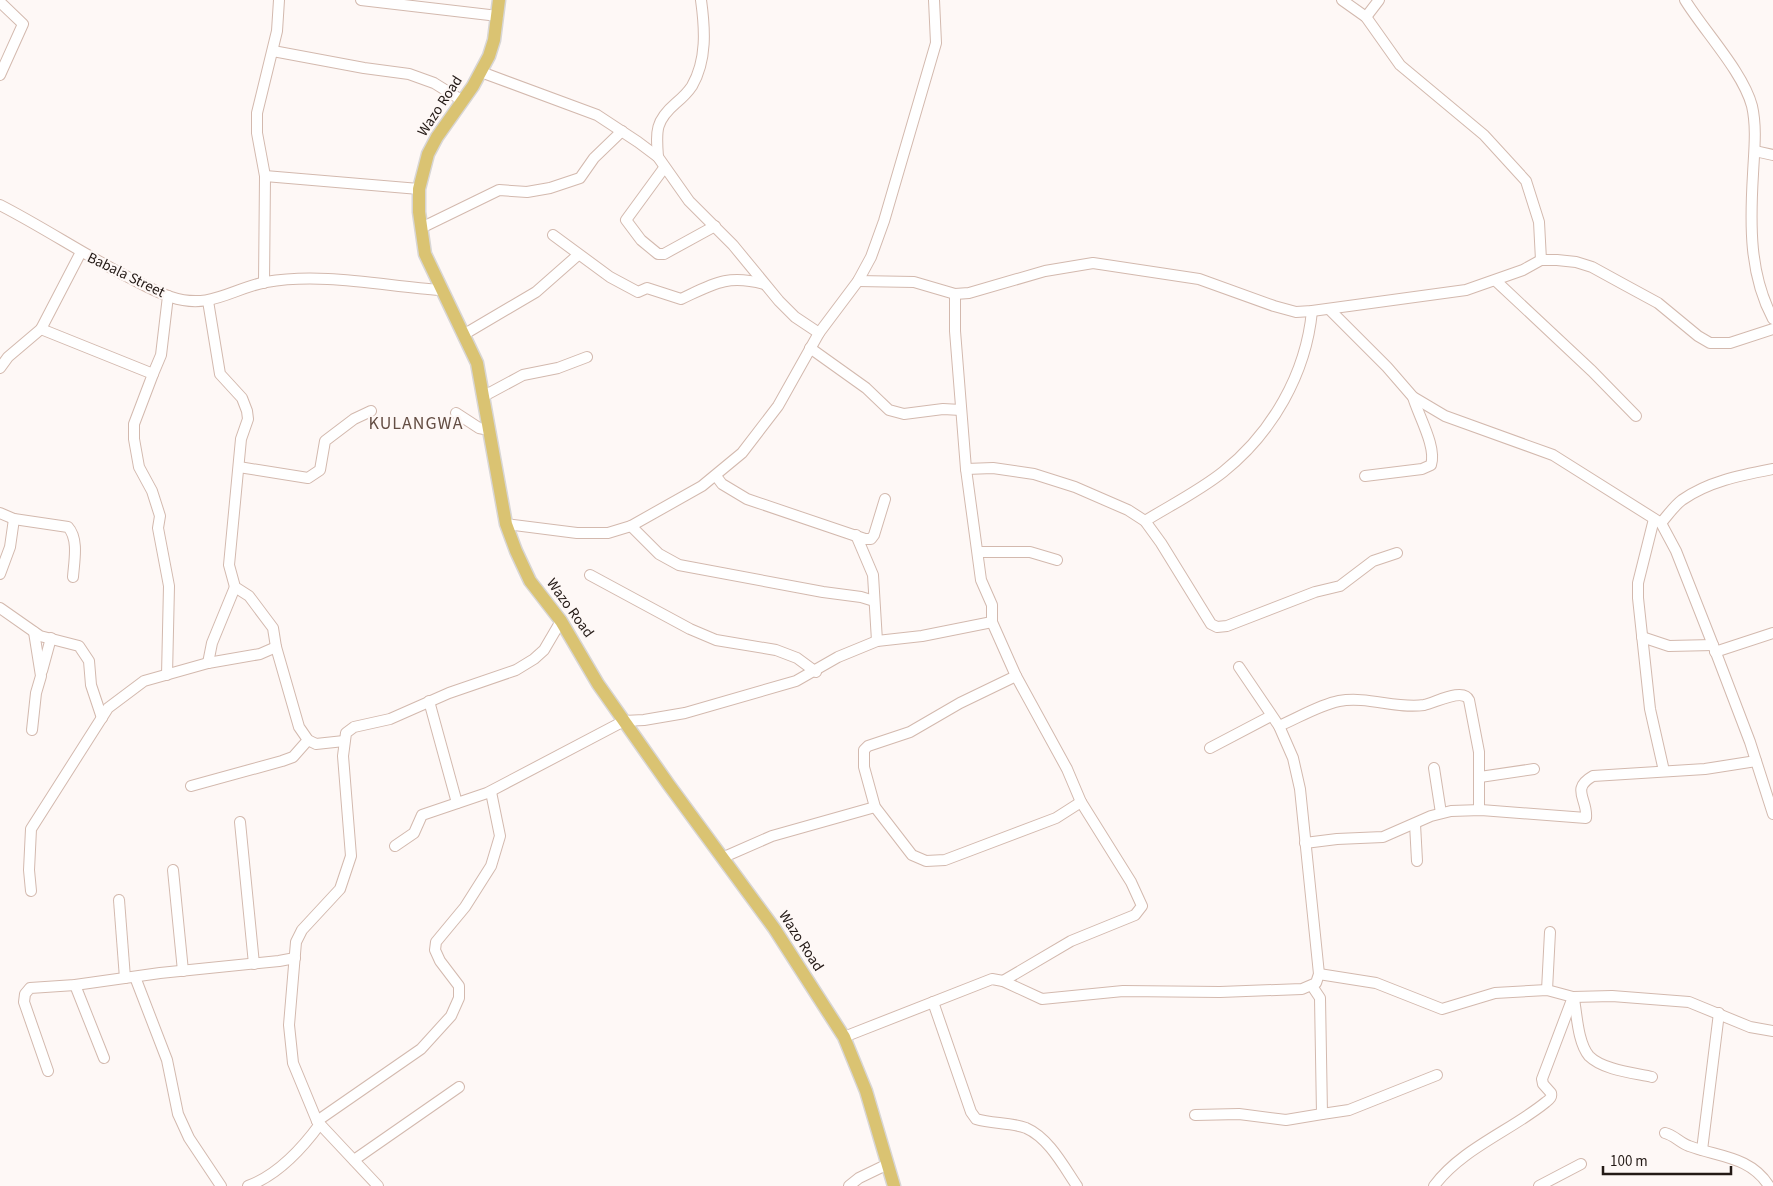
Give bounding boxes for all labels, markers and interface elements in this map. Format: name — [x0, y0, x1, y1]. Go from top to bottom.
street label: Wazo Road — [412, 71, 468, 141]
street label: Babala Street — [84, 247, 168, 303]
district label: KULANGWA — [369, 411, 463, 436]
street label: Wazo Road — [541, 574, 599, 642]
street label: Wazo Road — [773, 906, 829, 976]
scale bar — [1603, 1144, 1730, 1176]
text: 100 m — [1610, 1151, 1648, 1172]

